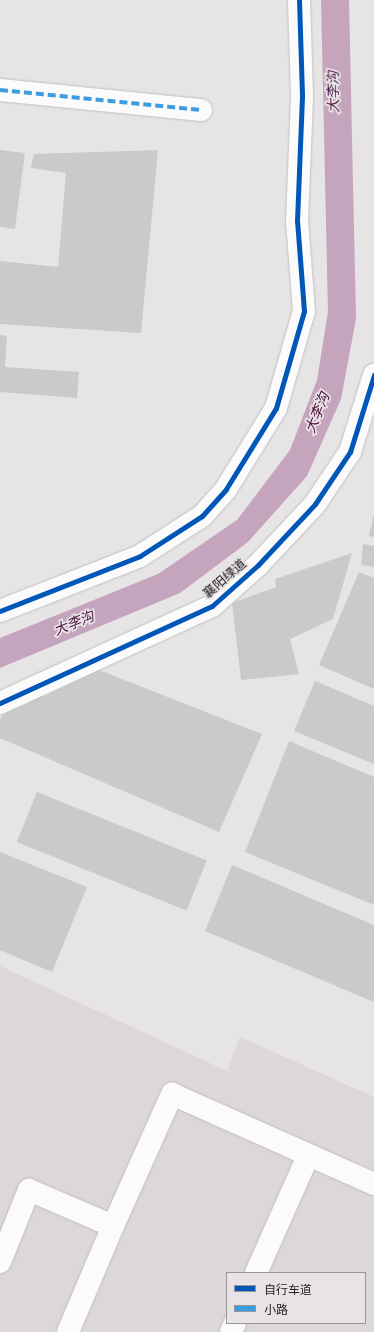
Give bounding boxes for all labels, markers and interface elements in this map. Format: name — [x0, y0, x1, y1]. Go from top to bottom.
water label: 大李沟 — [325, 71, 343, 113]
water label: 大李沟 — [302, 390, 334, 436]
street label: 襄阳绿道 — [200, 556, 250, 602]
water label: 大李沟 — [51, 608, 97, 640]
legend — [226, 1272, 366, 1324]
text: 自行车道 — [264, 1283, 312, 1297]
text: 小路 — [264, 1303, 288, 1317]

